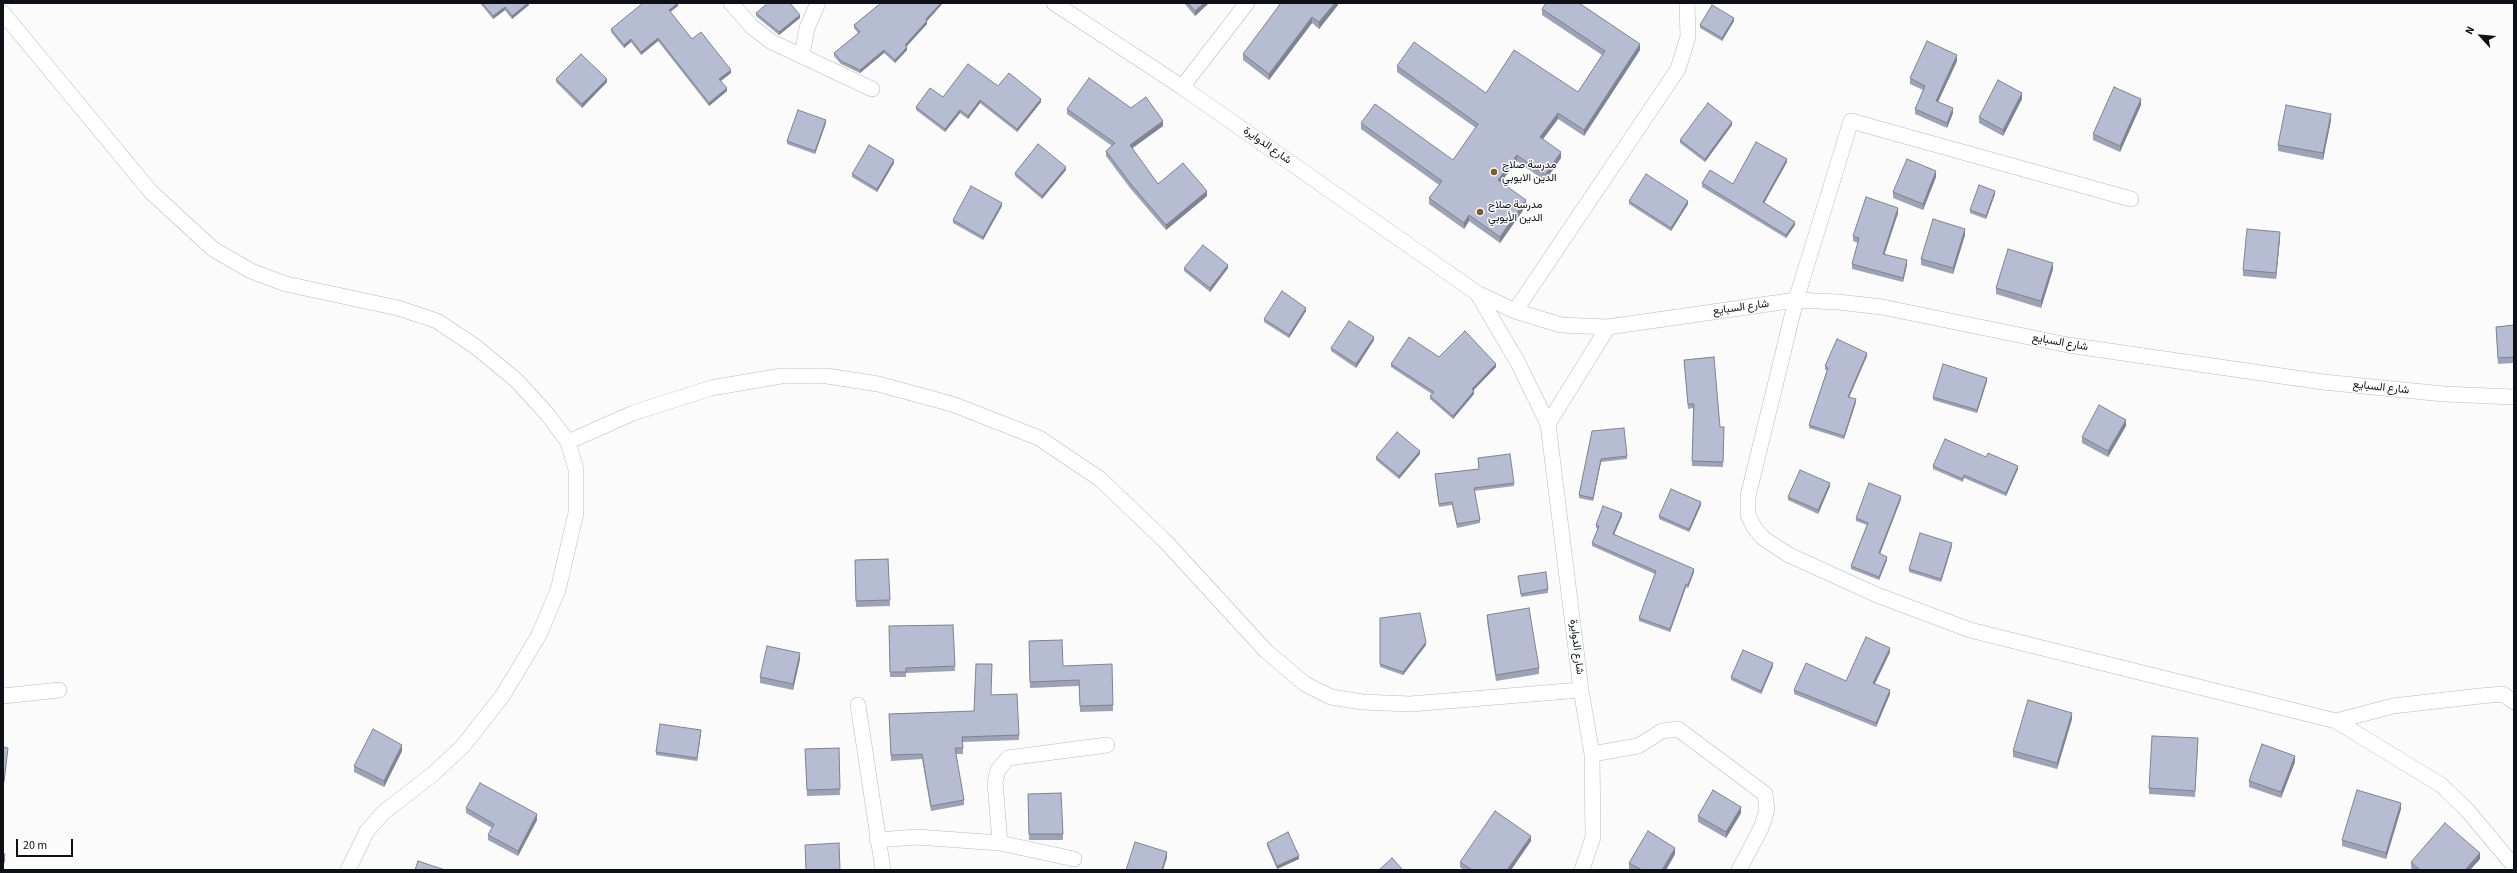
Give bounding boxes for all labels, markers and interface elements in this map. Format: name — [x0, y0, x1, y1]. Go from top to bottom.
north arrow — [2461, 16, 2501, 56]
text: N — [2462, 24, 2478, 37]
street label: شارع الدوايرة — [1240, 125, 1294, 167]
place label: مدرسة صلاح الدين الايوبي — [1502, 159, 1557, 185]
marker: مدرسة صلاح الدين الايوبي — [1489, 167, 1499, 177]
place label: مدرسة صلاح الدين الأيوبي — [1488, 199, 1543, 225]
marker: مدرسة صلاح الدين الأيوبي — [1475, 207, 1485, 217]
street label: شارع السبايع — [1712, 298, 1770, 318]
street label: شارع السبايع — [2031, 332, 2089, 354]
street label: شارع السبايع — [2352, 378, 2410, 398]
street label: شارع الدوايرة — [1566, 619, 1586, 675]
scale bar — [18, 831, 75, 857]
text: 20 m — [23, 837, 47, 854]

